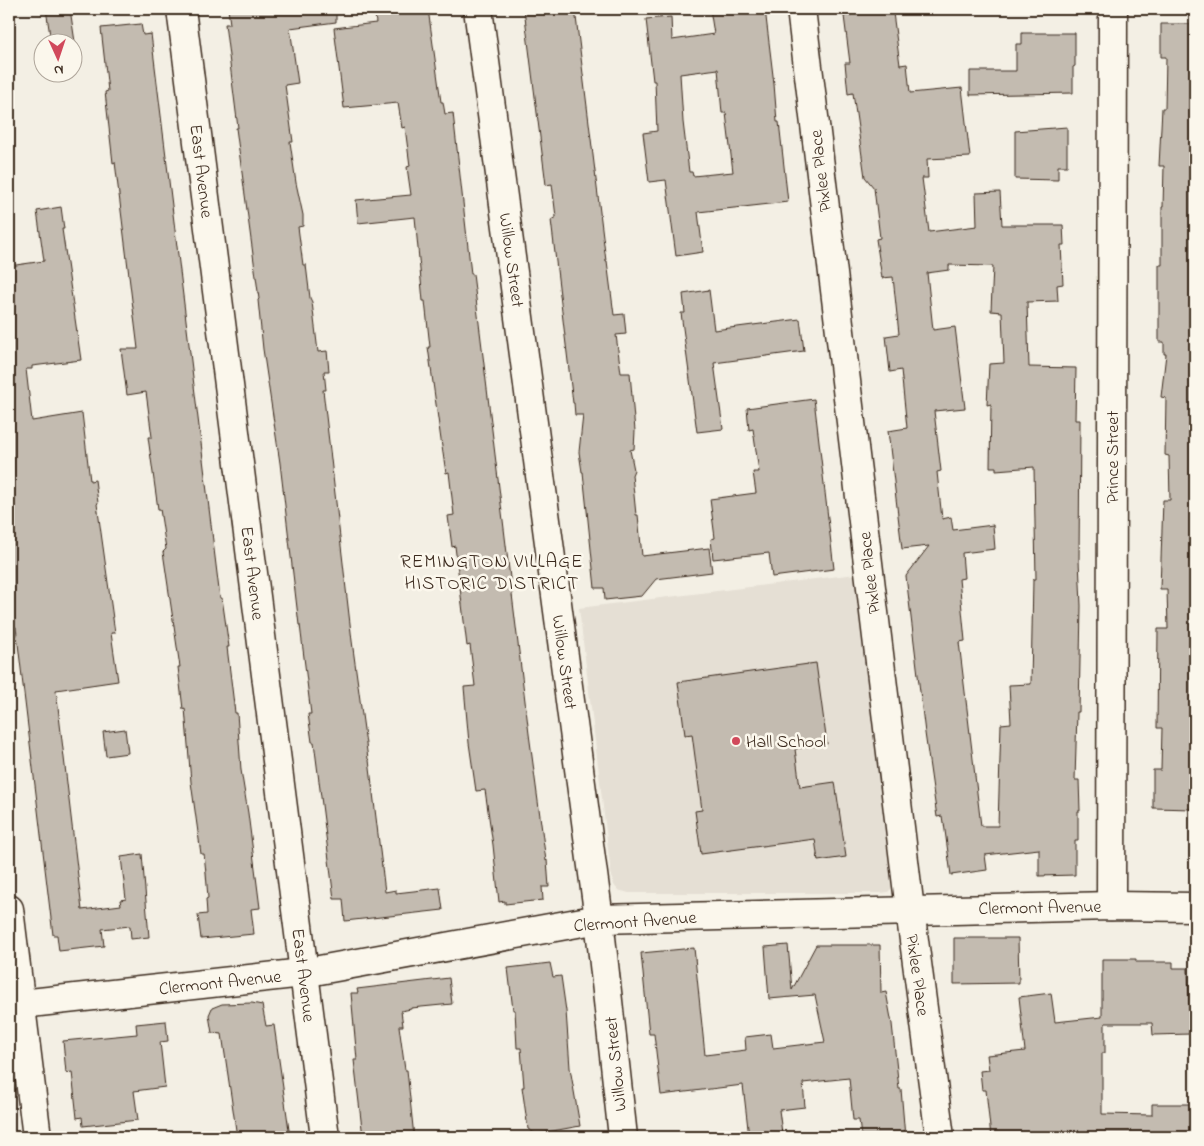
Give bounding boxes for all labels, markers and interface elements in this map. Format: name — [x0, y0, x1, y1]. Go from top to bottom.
north arrow — [32, 32, 82, 82]
text: N — [53, 59, 64, 80]
street label: East Avenue — [181, 123, 219, 220]
street label: Pixlee Place — [804, 127, 840, 213]
street label: Willow Street — [491, 211, 530, 309]
street label: Prince Street — [1101, 411, 1127, 503]
street label: East Avenue — [232, 525, 270, 622]
street label: Pixlee Place — [853, 529, 889, 615]
district label: REMINGTON VILLAGE HISTORIC DISTRICT — [400, 549, 584, 598]
street label: Willow Street — [544, 613, 583, 711]
place label: Hall School — [746, 730, 826, 756]
marker: Hall School — [730, 735, 742, 747]
street label: Clermont Avenue — [978, 895, 1103, 923]
street label: Clermont Avenue — [573, 906, 698, 940]
street label: East Avenue — [283, 927, 321, 1024]
street label: Pixlee Place — [897, 933, 935, 1019]
street label: Clermont Avenue — [158, 965, 284, 1003]
street label: Willow Street — [599, 1015, 635, 1112]

